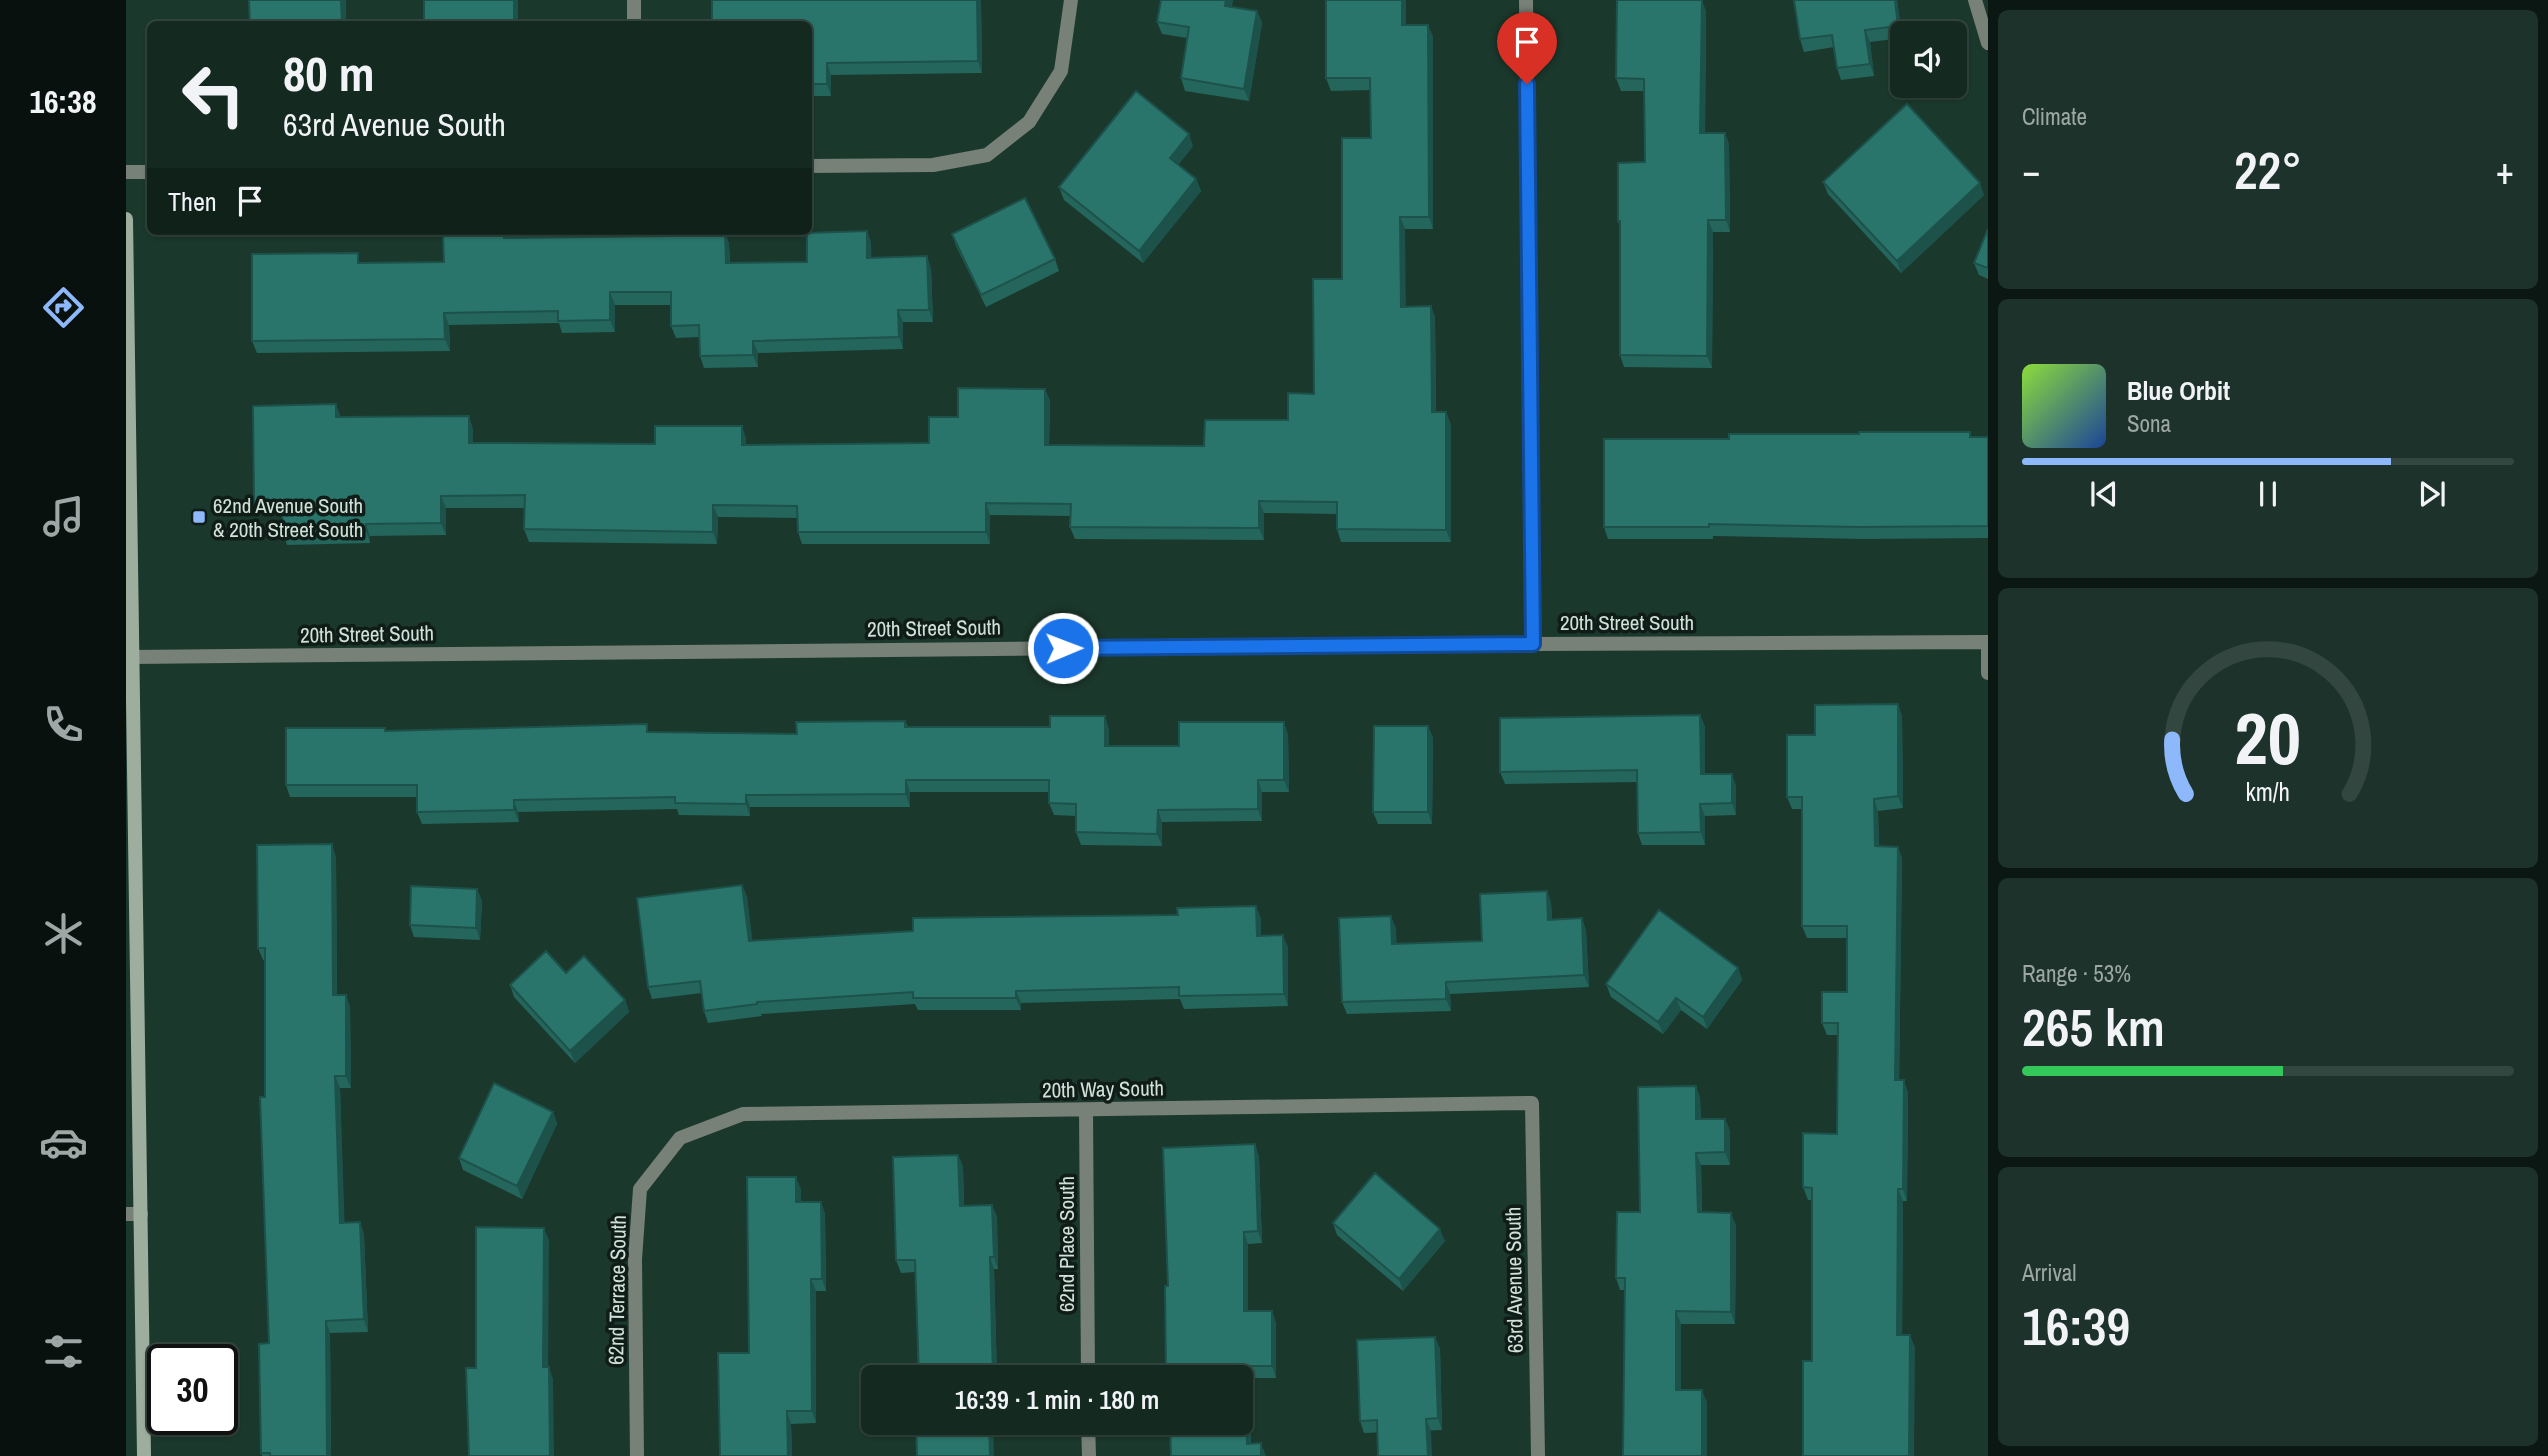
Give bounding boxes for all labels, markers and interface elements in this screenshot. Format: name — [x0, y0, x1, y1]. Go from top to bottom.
pin — [1497, 12.0, 1557, 84]
map controls — [1890, 21, 1967, 98]
button: sound — [1890, 21, 1967, 98]
icon: arrive — [1508, 23, 1546, 61]
text: 80 m — [283, 40, 375, 106]
icon: left — [168, 49, 259, 140]
text: 16:38 — [29, 80, 97, 123]
text: Climate — [2022, 101, 2087, 132]
text: 63rd Avenue South — [283, 103, 506, 146]
text: 22° — [2234, 135, 2302, 205]
text: − — [2022, 145, 2040, 196]
text: + — [2496, 145, 2514, 196]
icon: arrive — [231, 182, 269, 220]
text: Then — [168, 184, 217, 219]
icon: directions — [39, 283, 88, 332]
text: Blue Orbit — [2127, 373, 2230, 408]
text: Sona — [2127, 408, 2171, 439]
icon: previous — [2085, 475, 2123, 513]
icon: pause — [2249, 475, 2287, 513]
icon: next — [2413, 475, 2451, 513]
place label: 62nd Avenue South & 20th Street South — [213, 491, 363, 544]
icon: music — [39, 492, 88, 541]
marker: 62nd Avenue South & 20th Street South — [191, 509, 207, 525]
street label: 20th Street South — [1560, 608, 1694, 637]
position arrow — [1026, 611, 1100, 685]
street label: 20th Street South — [867, 612, 1001, 644]
street label: 20th Street South — [300, 618, 434, 650]
text: 20 — [2235, 689, 2301, 787]
icon: phone — [39, 700, 88, 749]
text: km/h — [2246, 775, 2290, 809]
icon: climate — [39, 909, 88, 958]
text: Range · 53% — [2022, 958, 2131, 989]
text: 265 km — [2022, 992, 2165, 1062]
street label: 20th Way South — [1042, 1073, 1164, 1105]
icon: car — [39, 1118, 88, 1167]
street label: 62nd Place South — [1052, 1176, 1081, 1312]
street label: 63rd Avenue South — [1498, 1207, 1530, 1353]
street label: 62nd Terrace South — [601, 1215, 633, 1365]
text: Arrival — [2022, 1257, 2077, 1288]
text: 16:39 — [2022, 1291, 2130, 1361]
icon: filters — [39, 1327, 88, 1376]
speed limit sign: 30 — [147, 1344, 238, 1435]
text: 16:39 · 1 min · 180 m — [955, 1382, 1159, 1417]

